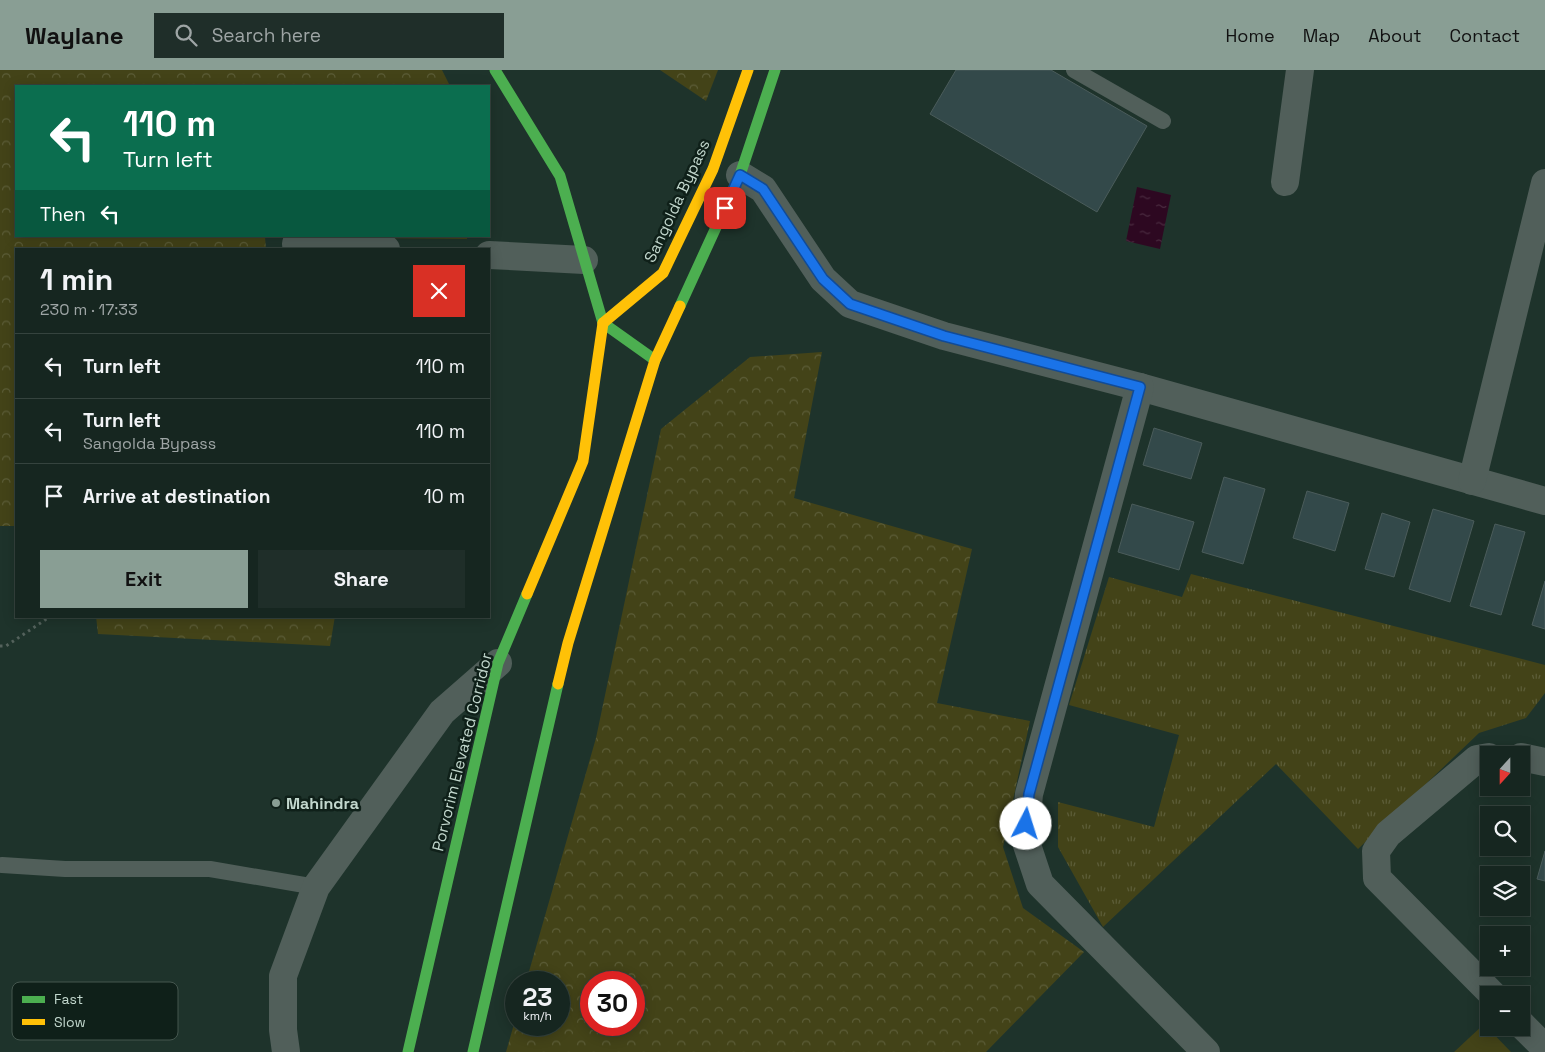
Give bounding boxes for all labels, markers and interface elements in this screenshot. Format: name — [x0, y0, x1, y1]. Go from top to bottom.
search box — [154, 13, 504, 58]
text: Waylane — [25, 20, 124, 51]
icon: search — [172, 21, 200, 49]
text: Search here — [212, 23, 321, 48]
text: Home — [1226, 24, 1275, 47]
text: Map — [1303, 24, 1340, 47]
text: About — [1368, 24, 1422, 47]
text: Contact — [1450, 24, 1520, 47]
text: 110 m — [123, 102, 216, 146]
icon: left — [40, 105, 105, 170]
street label: Sangolda Bypass — [639, 136, 715, 266]
text: Turn left — [123, 145, 213, 173]
pin — [704, 187, 746, 229]
icon: arrive — [711, 194, 739, 222]
icon: left — [96, 200, 124, 228]
text: Then — [40, 202, 86, 227]
text: 1 min — [40, 260, 113, 299]
button: close — [413, 265, 465, 317]
text: 230 m · 17:33 — [40, 299, 138, 320]
icon: left — [40, 352, 68, 380]
text: Turn left — [83, 354, 161, 379]
text: 110 m — [416, 354, 465, 379]
text: Turn left — [83, 408, 161, 433]
icon: left — [40, 417, 68, 445]
text: 110 m — [416, 419, 465, 444]
text: Sangolda Bypass — [83, 433, 216, 454]
icon: arrive — [40, 482, 68, 510]
text: Arrive at destination — [83, 484, 271, 509]
text: 10 m — [424, 484, 465, 509]
button: Exit — [40, 550, 248, 608]
button: Share — [258, 550, 465, 608]
street label: Porvorim Elevated Corridor — [427, 651, 497, 853]
north arrow — [1480, 746, 1530, 796]
map controls — [1480, 746, 1530, 1036]
place label: Mahindra — [286, 793, 359, 814]
marker: Mahindra — [270, 797, 282, 809]
position arrow — [999, 797, 1051, 849]
button: search — [1480, 806, 1530, 856]
button: layers — [1480, 866, 1530, 916]
button: + — [1480, 926, 1530, 976]
speed limit sign: 30 — [580, 971, 645, 1036]
text: 23 — [522, 981, 553, 1013]
legend — [12, 982, 178, 1040]
button: − — [1480, 986, 1530, 1036]
text: Fast — [54, 990, 83, 1008]
text: km/h — [523, 1008, 552, 1024]
text: Slow — [54, 1013, 86, 1031]

